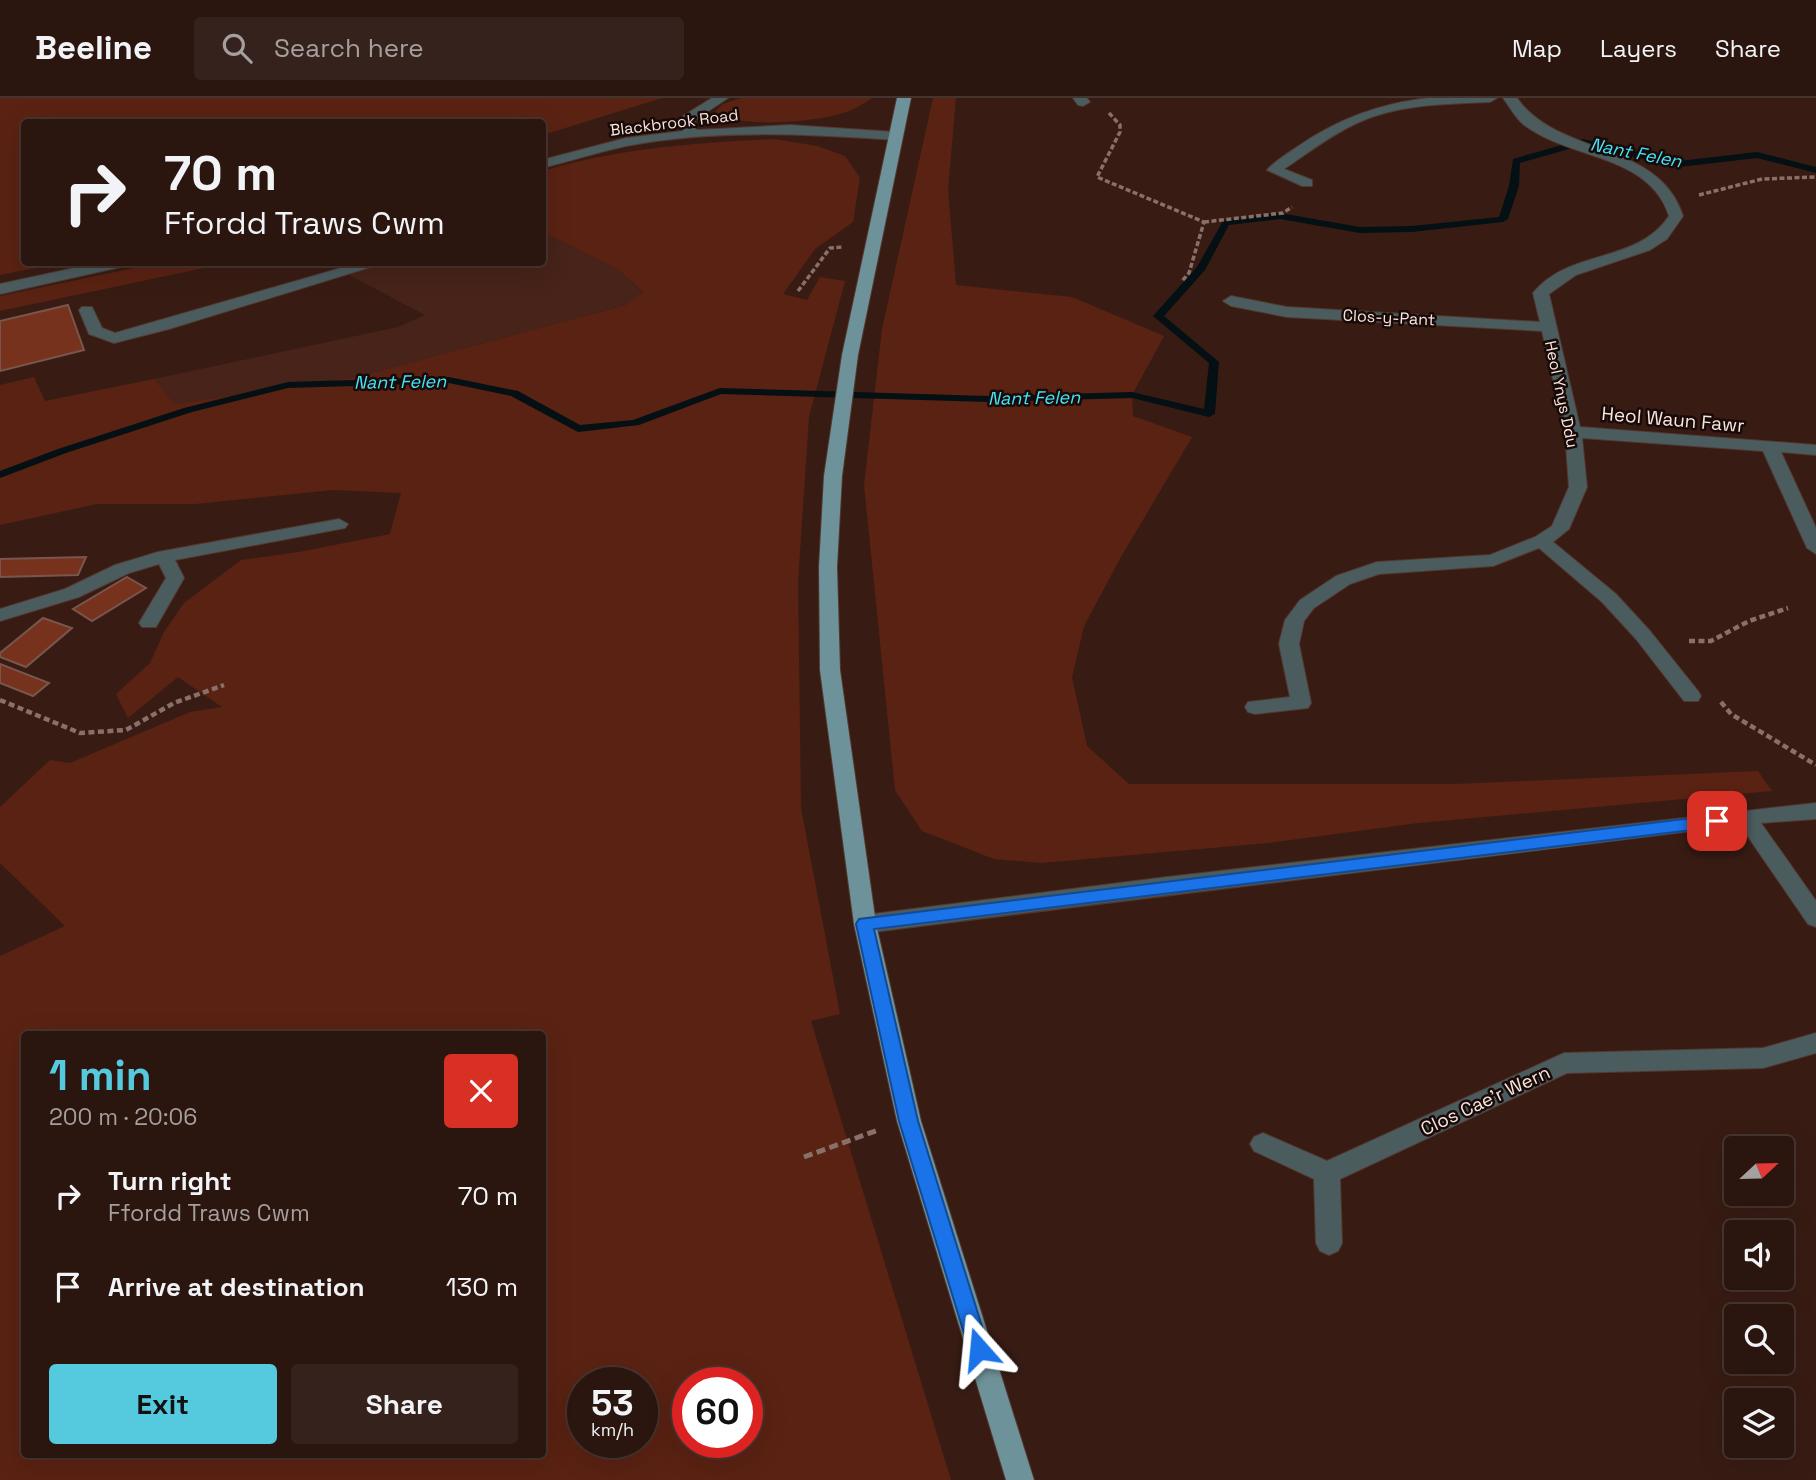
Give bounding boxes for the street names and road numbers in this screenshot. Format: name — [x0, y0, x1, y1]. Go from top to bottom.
street label: Blackbrook Road — [609, 104, 740, 141]
street label: Clos-y-Pant — [1342, 305, 1436, 330]
street label: Heol Ynys Ddu — [1540, 339, 1583, 450]
street label: Heol Waun Fawr — [1600, 401, 1745, 438]
street label: Clos Cae'r Wern — [1416, 1060, 1554, 1141]

